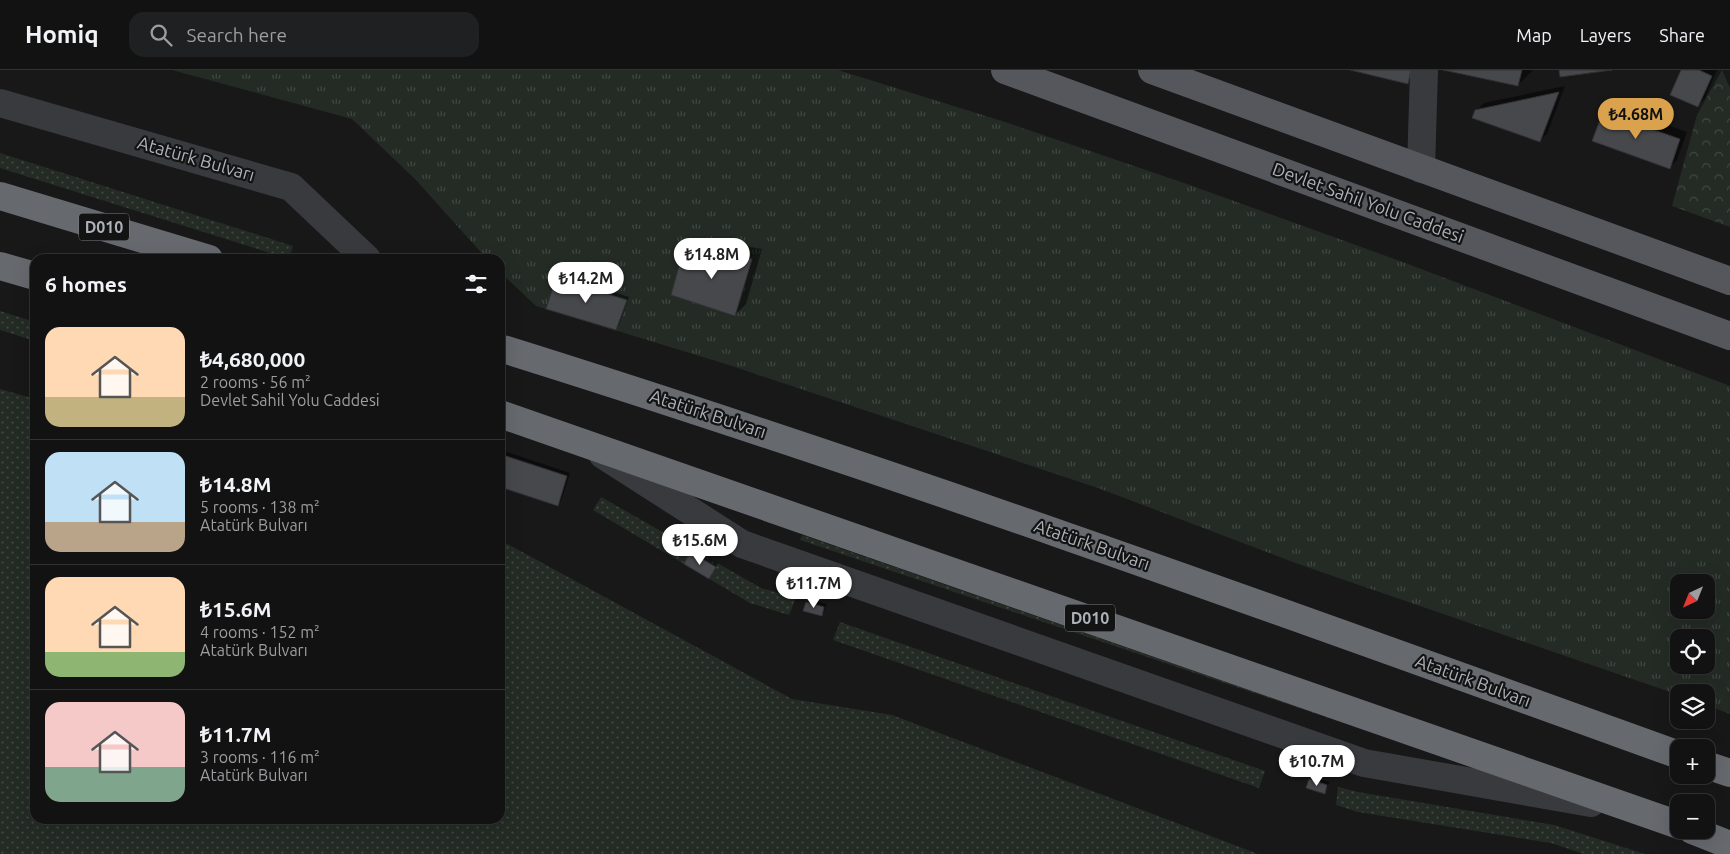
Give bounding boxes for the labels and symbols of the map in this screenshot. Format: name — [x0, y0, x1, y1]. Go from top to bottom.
pin: ₺4.68M — [1595, 98, 1677, 140]
street label: Atatürk Bulvarı — [135, 132, 257, 184]
street label: Devlet Sahil Yolu Caddesi — [1270, 158, 1467, 246]
road number: D010 — [79, 214, 129, 240]
pin: ₺14.8M — [671, 238, 753, 280]
pin: ₺14.2M — [545, 262, 627, 304]
street label: Atatürk Bulvarı — [648, 385, 769, 441]
street label: Atatürk Bulvarı — [1032, 515, 1153, 573]
pin: ₺15.6M — [659, 524, 741, 566]
pin: ₺11.7M — [773, 566, 855, 609]
north arrow — [1670, 574, 1715, 619]
road number: D010 — [1065, 604, 1115, 632]
street label: Atatürk Bulvarı — [1413, 650, 1534, 710]
pin: ₺10.7M — [1276, 744, 1358, 787]

